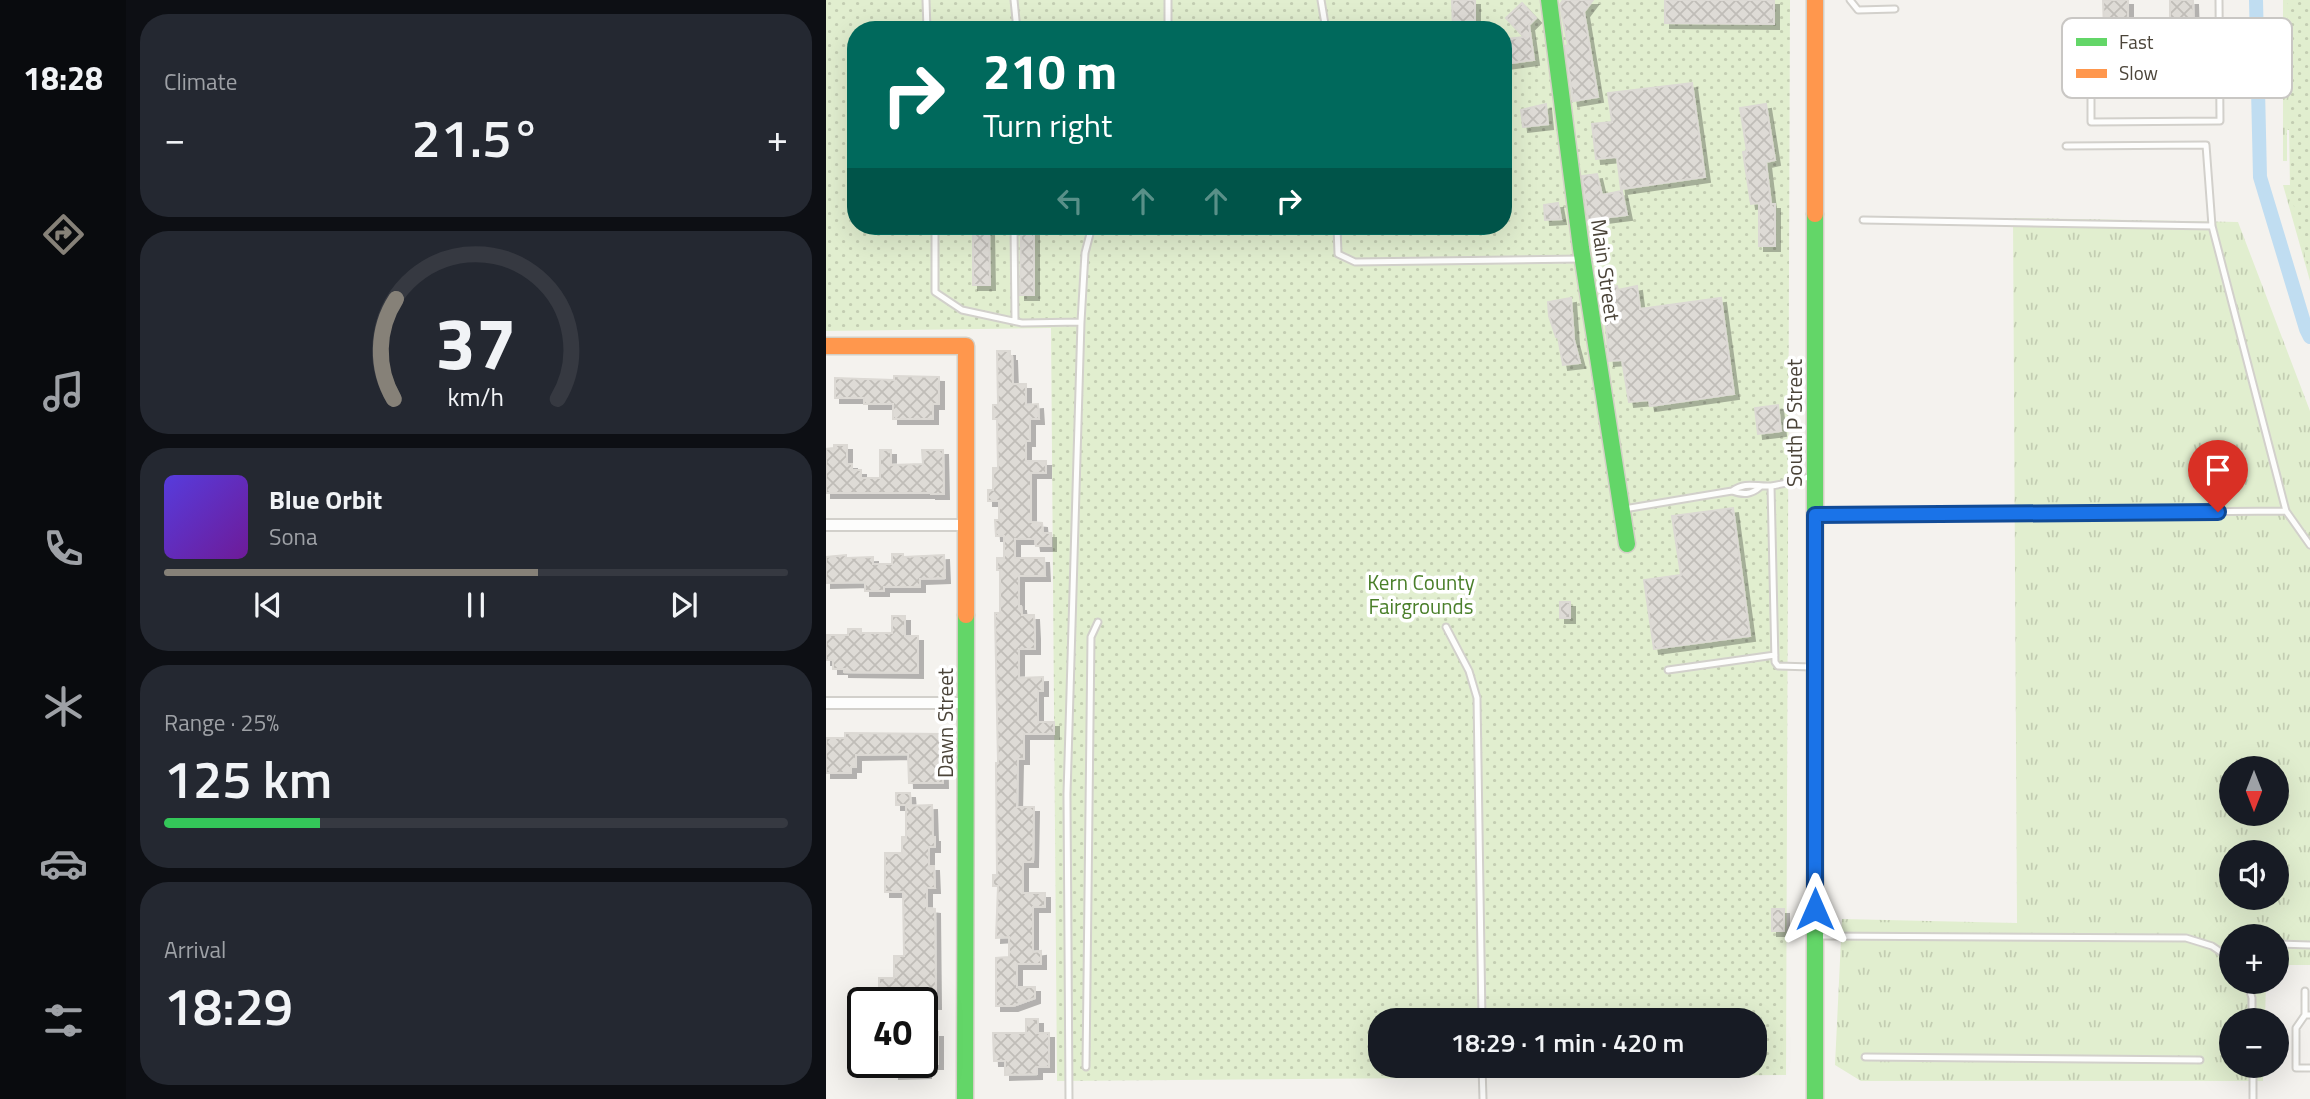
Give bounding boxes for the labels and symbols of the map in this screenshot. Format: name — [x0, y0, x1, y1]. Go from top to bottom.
legend — [2062, 18, 2292, 98]
text: Fast — [2119, 27, 2154, 56]
text: Slow — [2119, 58, 2158, 87]
street label: Main Street — [1583, 217, 1629, 324]
street label: South P Street — [1778, 358, 1810, 487]
pin — [2188, 440, 2248, 512]
park label: Kern County Fairgrounds — [1367, 566, 1475, 622]
street label: Dawn Street — [929, 667, 961, 778]
north arrow — [2219, 756, 2289, 826]
position arrow — [1778, 872, 1852, 946]
speed limit sign: 40 — [847, 987, 938, 1078]

